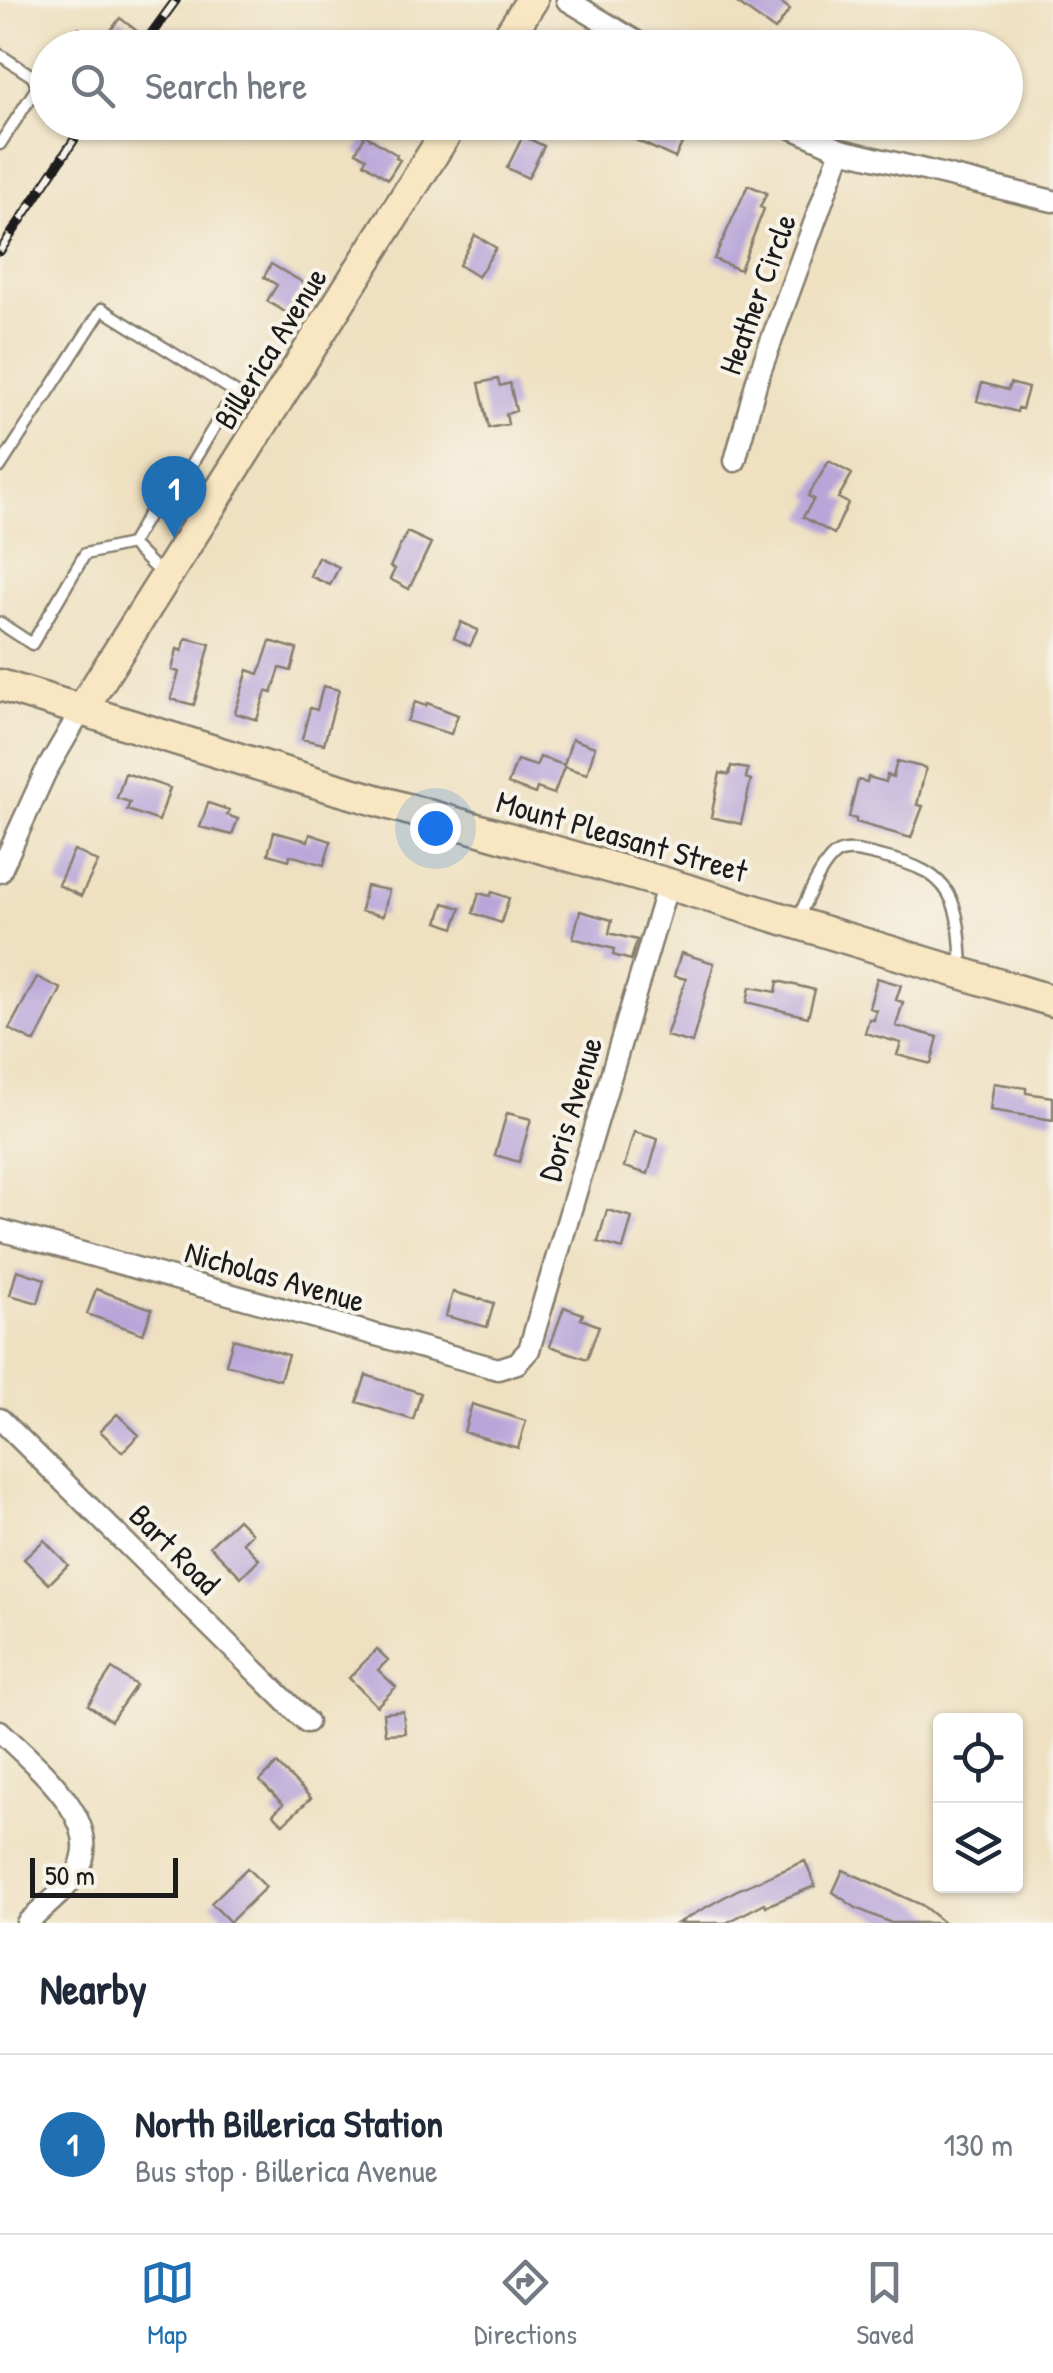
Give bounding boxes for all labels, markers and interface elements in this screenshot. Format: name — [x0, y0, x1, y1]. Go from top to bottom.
search box — [30, 30, 1023, 140]
icon: search — [65, 58, 120, 113]
text: Search here — [145, 59, 307, 111]
street label: Heather Circle — [708, 208, 806, 380]
street label: Billerica Avenue — [203, 259, 337, 437]
pin: 1 — [142, 456, 206, 538]
street label: Mount Pleasant Street — [492, 780, 753, 893]
your location — [410, 803, 461, 854]
street label: Doris Avenue — [528, 1031, 612, 1186]
street label: Nicholas Avenue — [180, 1230, 370, 1322]
street label: Bart Road — [120, 1494, 230, 1604]
map controls — [933, 1713, 1023, 1893]
button: locate — [933, 1713, 1023, 1803]
button: layers — [933, 1803, 1023, 1893]
scale bar — [30, 1853, 178, 1898]
text: 50 m — [45, 1856, 95, 1894]
text: Nearby — [40, 1960, 147, 2017]
text: North Billerica Station — [135, 2097, 443, 2149]
text: 1 — [67, 2123, 78, 2166]
text: 130 m — [944, 2123, 1013, 2166]
text: Bus stop · Billerica Avenue — [135, 2149, 438, 2192]
tab: Map — [140, 2255, 195, 2353]
tab: Directions — [474, 2255, 577, 2353]
tab: Saved — [856, 2255, 913, 2353]

